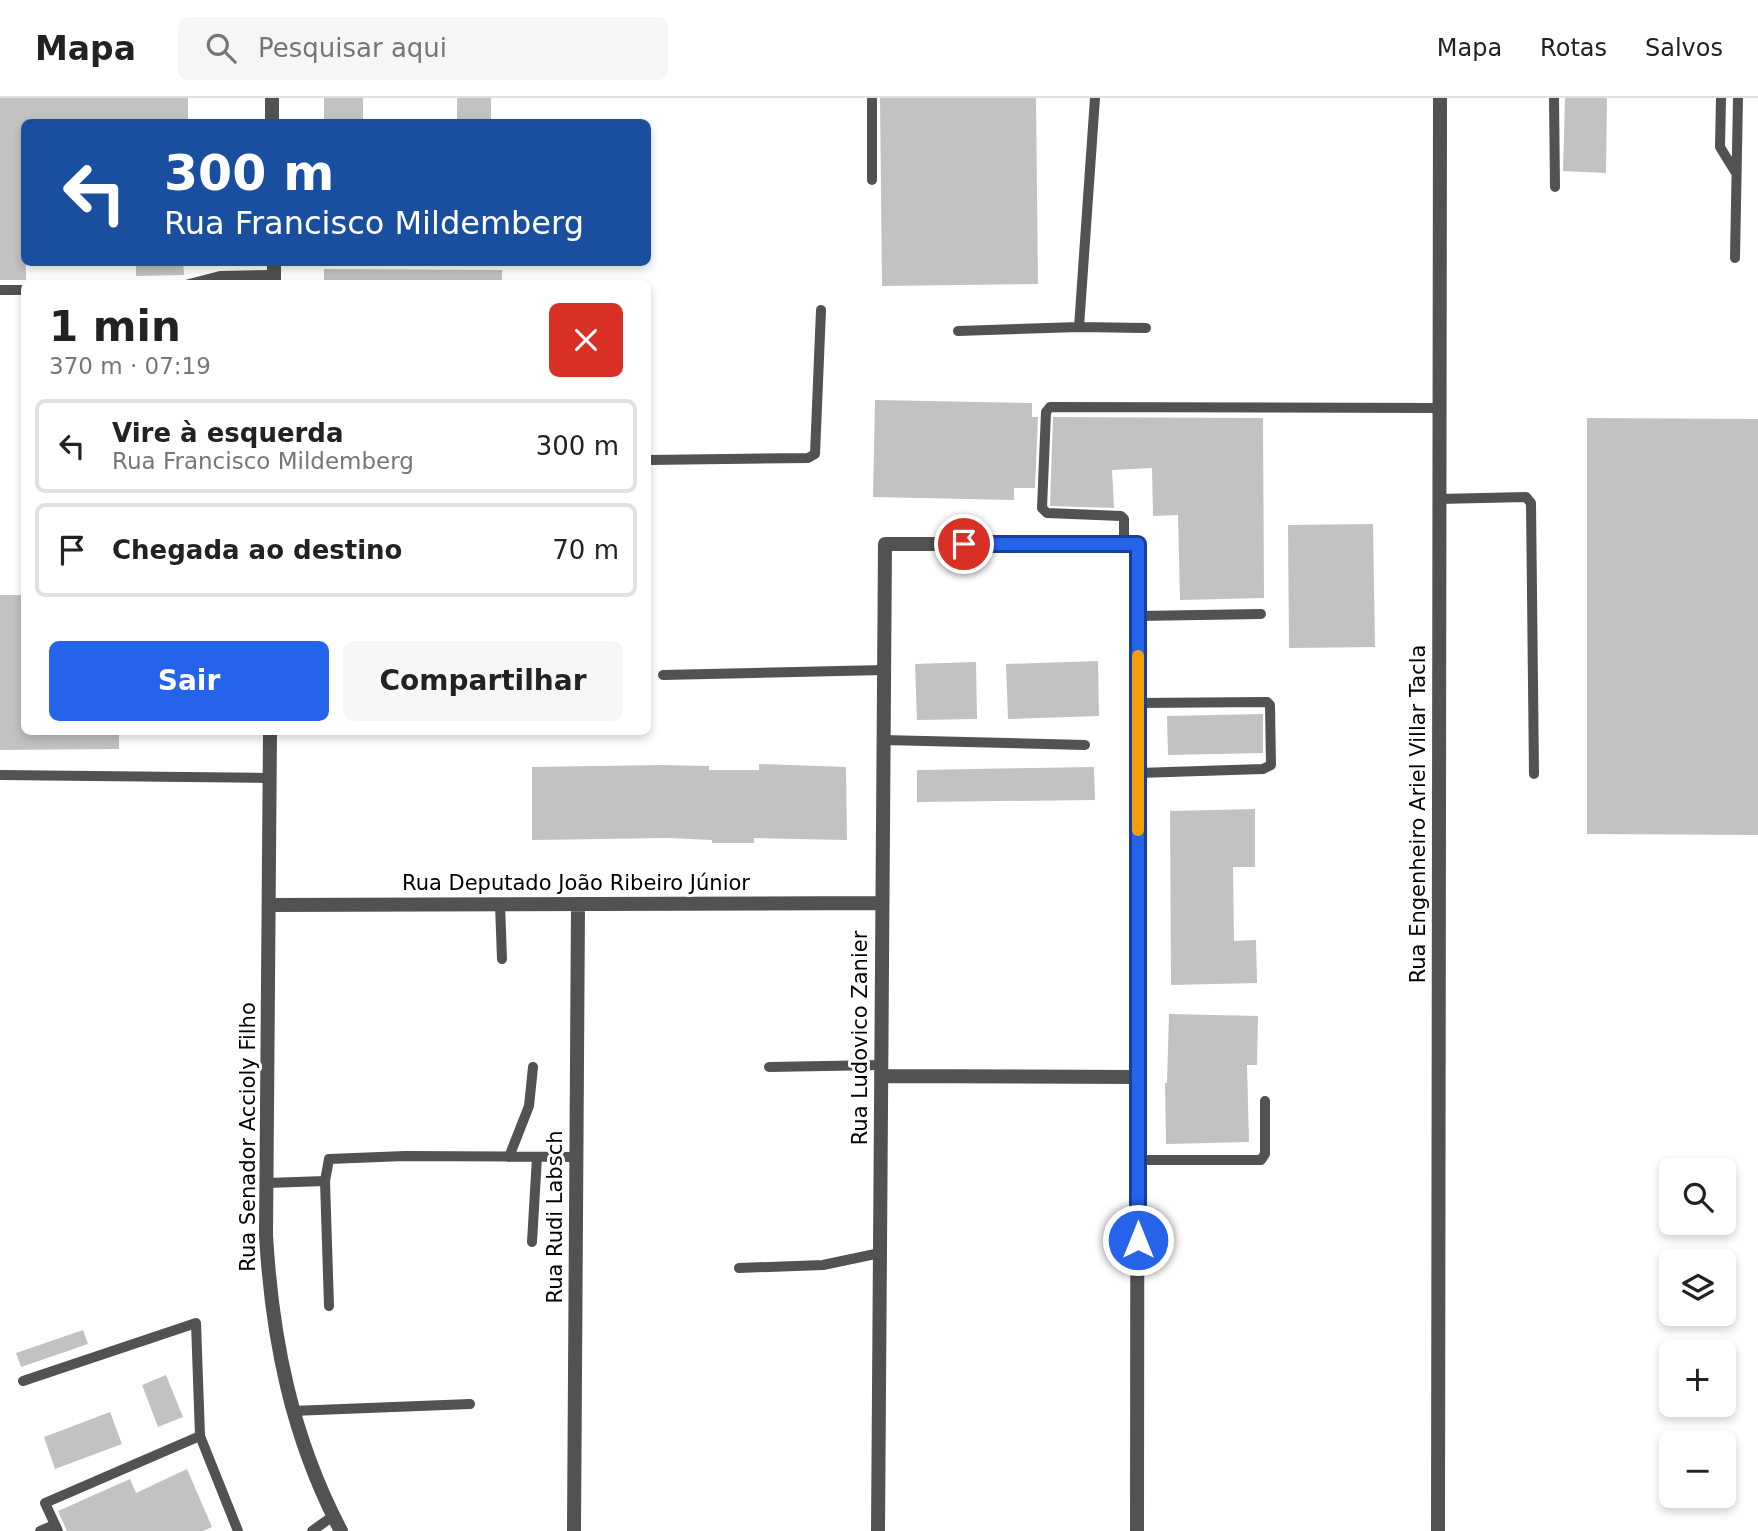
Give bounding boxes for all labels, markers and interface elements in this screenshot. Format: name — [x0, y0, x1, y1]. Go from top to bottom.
search box — [178, 17, 668, 80]
text: Mapa — [35, 29, 136, 68]
icon: search — [202, 29, 240, 67]
text: Pesquisar aqui — [258, 33, 447, 63]
text: Mapa — [1437, 34, 1502, 62]
text: Rotas — [1540, 34, 1607, 62]
text: Salvos — [1645, 34, 1723, 62]
text: 300 m — [164, 145, 334, 202]
icon: left — [49, 147, 140, 238]
text: Rua Francisco Mildemberg — [164, 204, 584, 242]
text: 1 min — [49, 302, 181, 351]
button: close — [549, 303, 623, 377]
text: 370 m · 07:19 — [49, 353, 211, 379]
text: Vire à esquerda — [112, 418, 344, 448]
icon: left — [53, 427, 91, 465]
text: 300 m — [536, 431, 619, 461]
text: Rua Francisco Mildemberg — [112, 448, 414, 474]
pin — [934, 514, 994, 574]
icon: arrive — [945, 525, 983, 563]
icon: arrive — [53, 531, 91, 569]
text: Chegada ao destino — [112, 535, 402, 565]
text: 70 m — [552, 535, 619, 565]
button: Sair — [49, 641, 329, 721]
button: Compartilhar — [343, 641, 623, 721]
street label: Rua Engenheiro Ariel Villar Tacla — [1406, 645, 1430, 983]
street label: Rua Deputado João Ribeiro Júnior — [402, 871, 750, 895]
street label: Rua Ludovico Zanier — [848, 930, 872, 1145]
street label: Rua Senador Accioly Filho — [236, 1002, 260, 1272]
street label: Rua Rudi Labsch — [543, 1131, 567, 1304]
map controls — [1659, 1158, 1736, 1508]
button: search — [1659, 1158, 1736, 1235]
position arrow — [1101, 1203, 1175, 1277]
button: layers — [1659, 1249, 1736, 1326]
button: + — [1659, 1340, 1736, 1417]
button: − — [1659, 1431, 1736, 1508]

